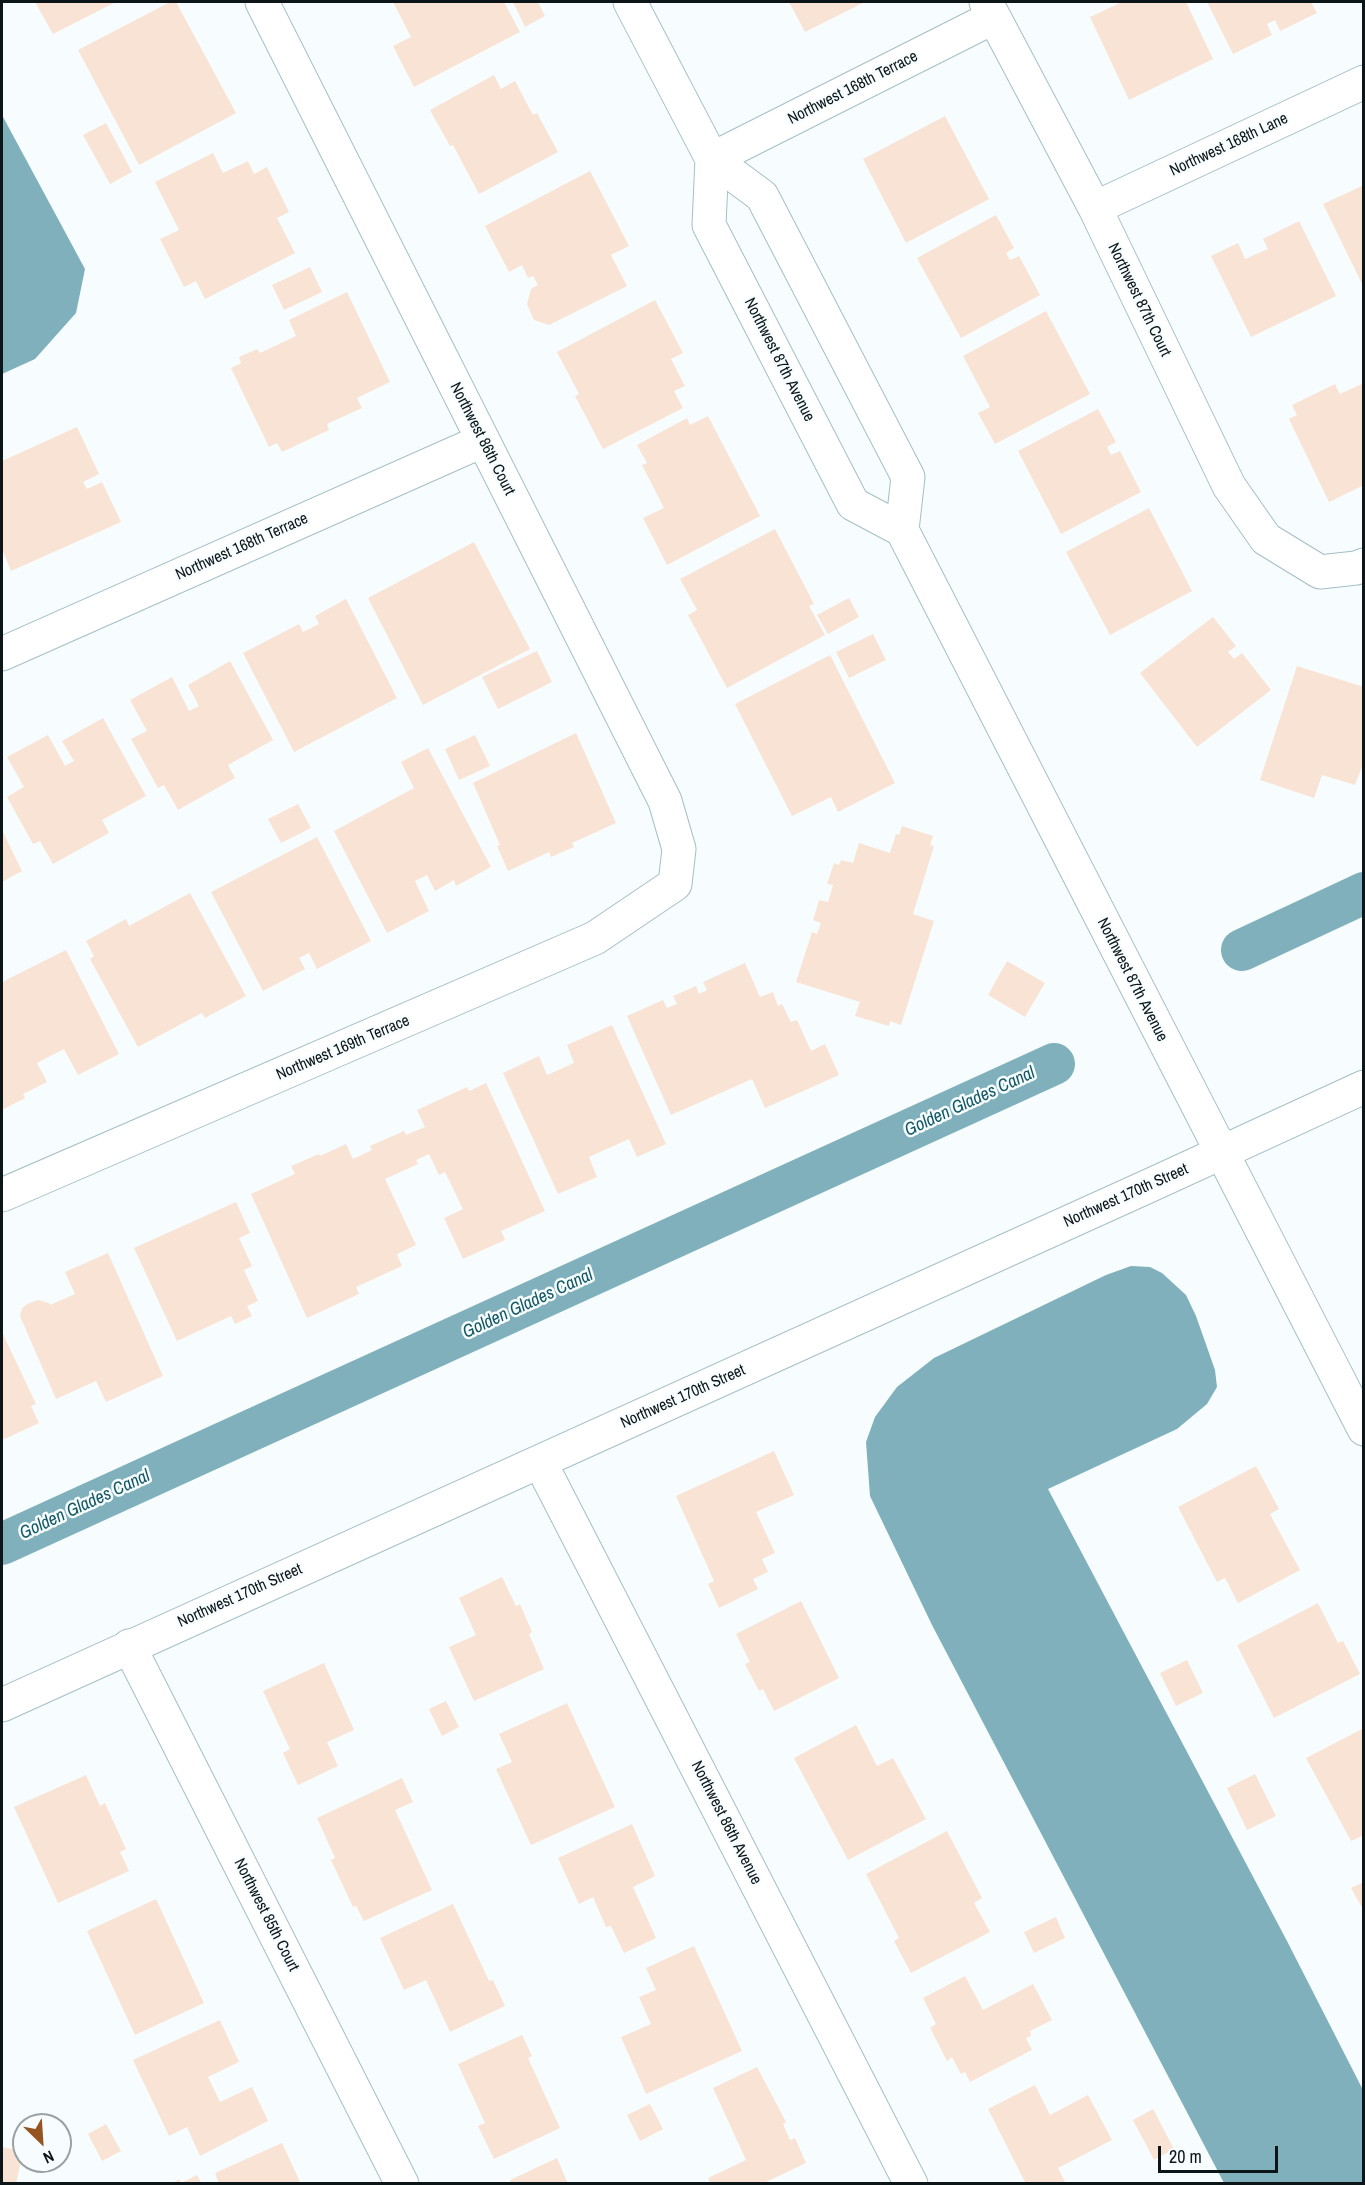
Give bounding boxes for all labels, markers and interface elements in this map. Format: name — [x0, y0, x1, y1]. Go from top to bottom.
street label: Northwest 168th Terrace — [785, 47, 921, 129]
street label: Northwest 168th Lane — [1167, 109, 1291, 181]
street label: Northwest 87th Court — [1103, 240, 1175, 360]
street label: Northwest 87th Avenue — [740, 295, 818, 425]
street label: Northwest 86th Court — [445, 379, 519, 499]
street label: Northwest 168th Terrace — [173, 509, 311, 585]
street label: Northwest 87th Avenue — [1093, 915, 1171, 1045]
street label: Northwest 169th Terrace — [273, 1011, 413, 1085]
water label: Golden Glades Canal — [901, 1062, 1039, 1142]
street label: Northwest 170th Street — [1061, 1160, 1191, 1232]
water label: Golden Glades Canal — [459, 1264, 597, 1344]
street label: Northwest 170th Street — [618, 1361, 748, 1433]
water label: Golden Glades Canal — [16, 1465, 154, 1545]
street label: Northwest 170th Street — [175, 1560, 305, 1632]
street label: Northwest 86th Avenue — [687, 1758, 765, 1888]
street label: Northwest 85th Court — [229, 1855, 303, 1975]
north arrow — [12, 2113, 72, 2173]
scale bar — [1161, 2134, 1281, 2172]
text: 20 m — [1169, 2144, 1202, 2169]
text: N — [40, 2146, 58, 2169]

